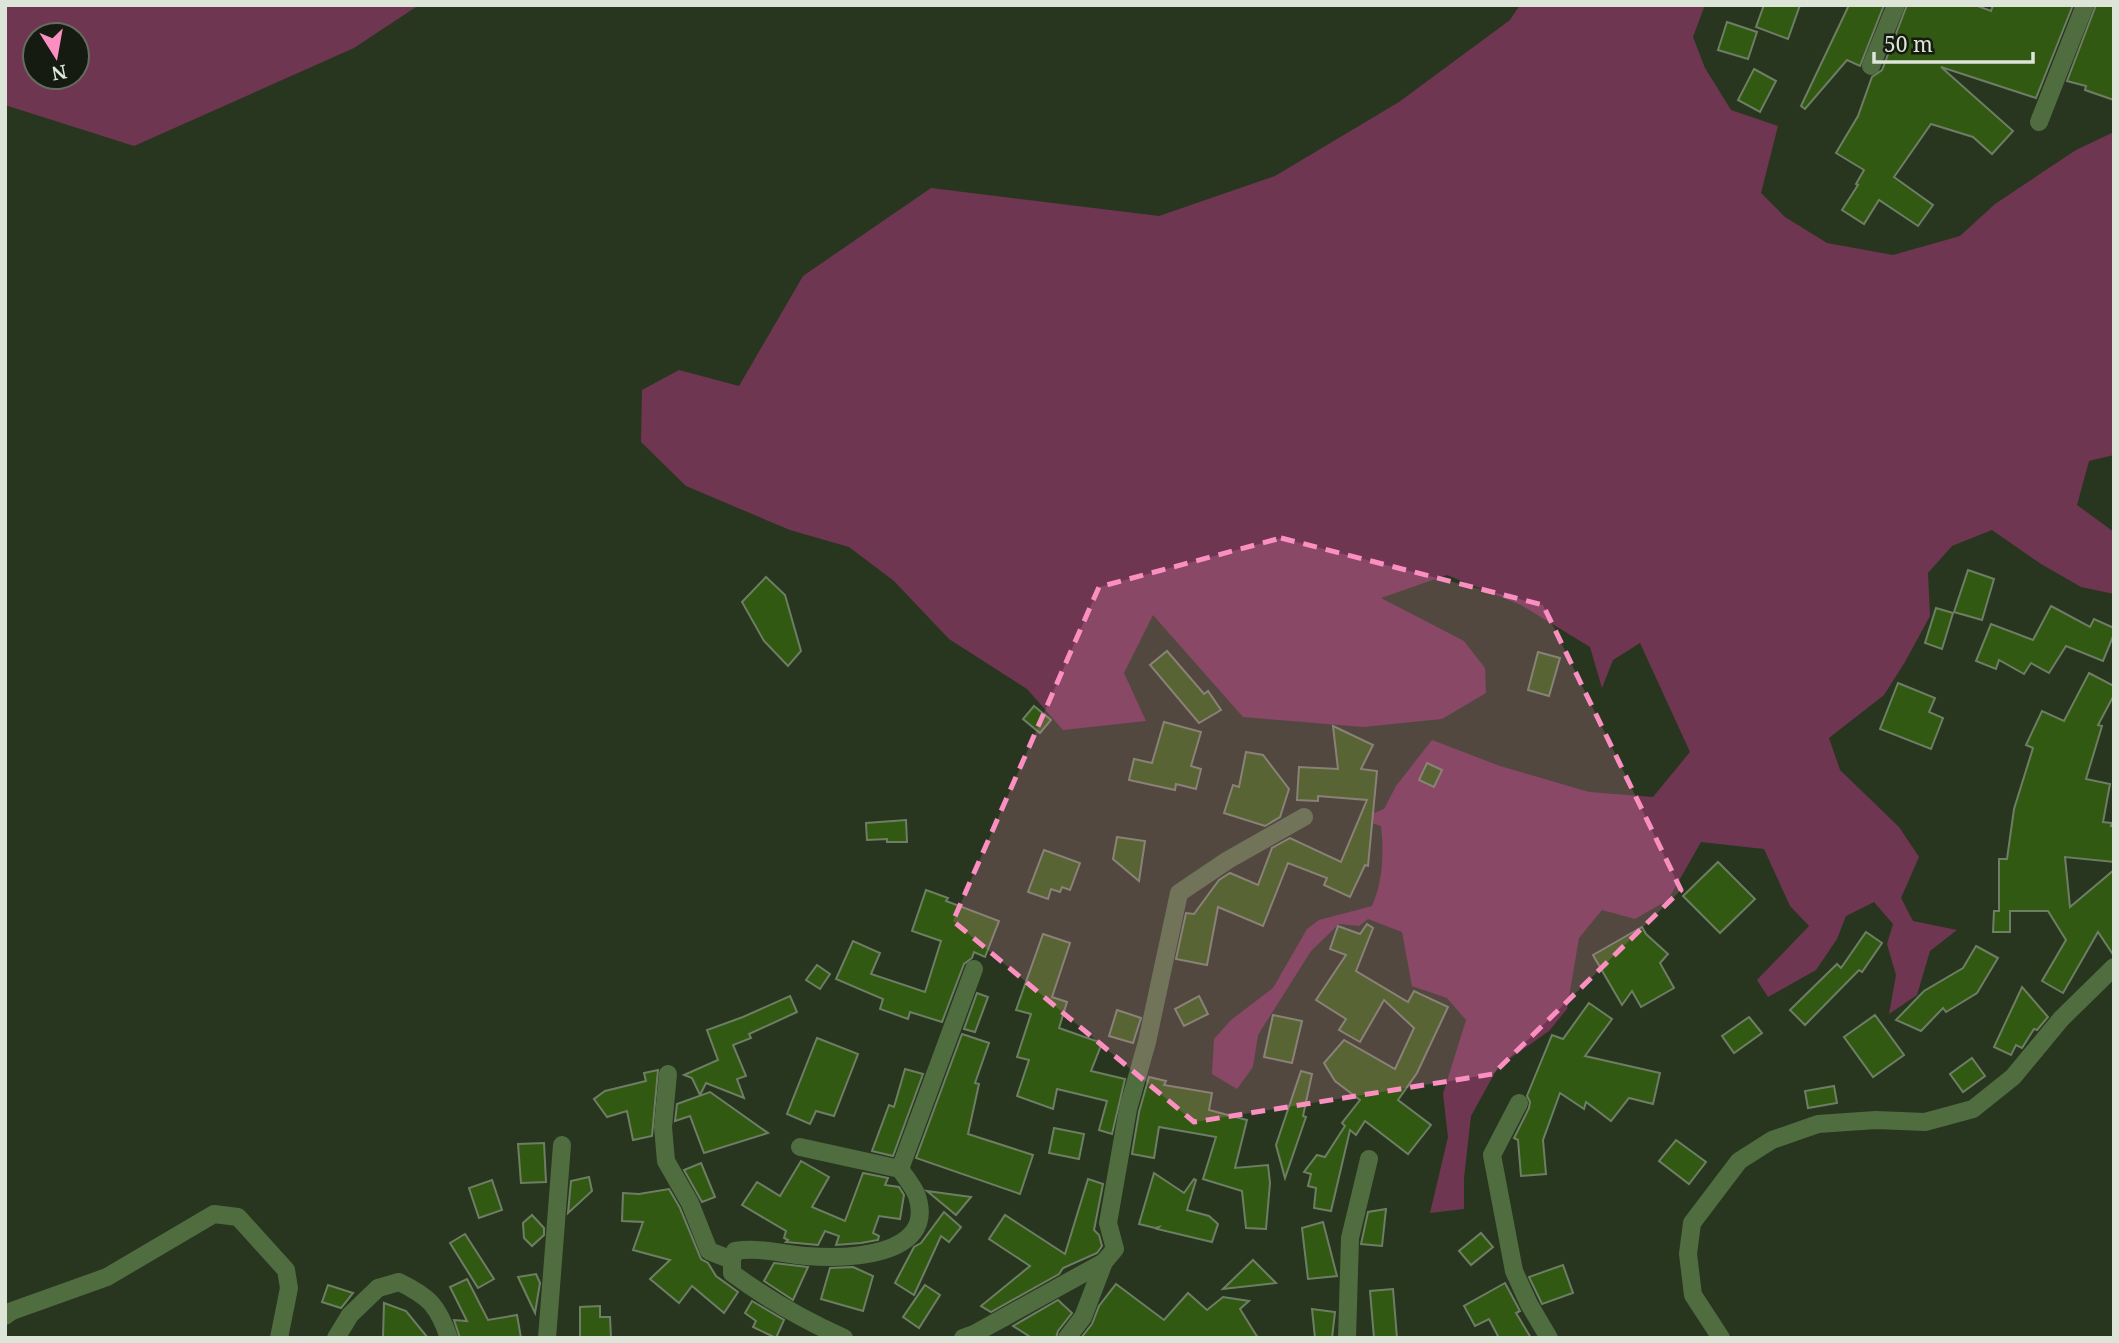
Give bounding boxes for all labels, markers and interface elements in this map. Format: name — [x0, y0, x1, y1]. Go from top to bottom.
north arrow — [21, 21, 91, 91]
scale bar — [1874, 21, 2033, 65]
text: 50 m — [1884, 30, 1933, 58]
text: N — [49, 58, 69, 87]

